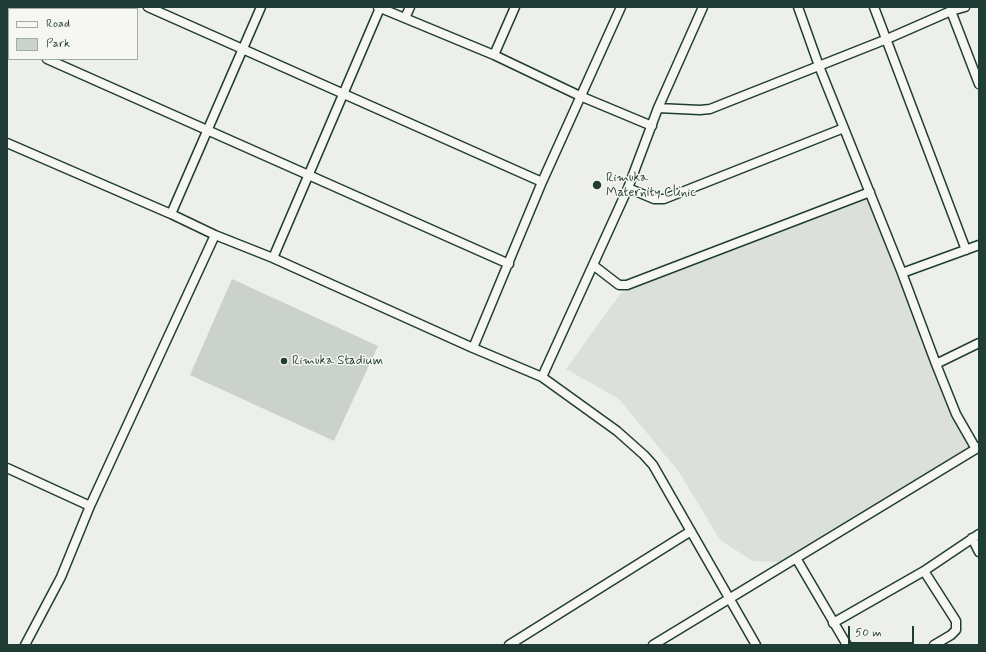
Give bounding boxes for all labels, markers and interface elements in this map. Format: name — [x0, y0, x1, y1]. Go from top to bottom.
legend — [8, 8, 138, 60]
text: Road — [46, 16, 70, 32]
text: Park — [46, 36, 70, 52]
place label: Rimuka Maternity Clinic — [606, 170, 696, 201]
marker: Rimuka Maternity Clinic — [591, 179, 603, 191]
place label: Rimuka Stadium — [292, 353, 383, 369]
marker: Rimuka Stadium — [279, 356, 289, 366]
scale bar — [850, 618, 916, 644]
text: 50 m — [855, 625, 882, 641]

